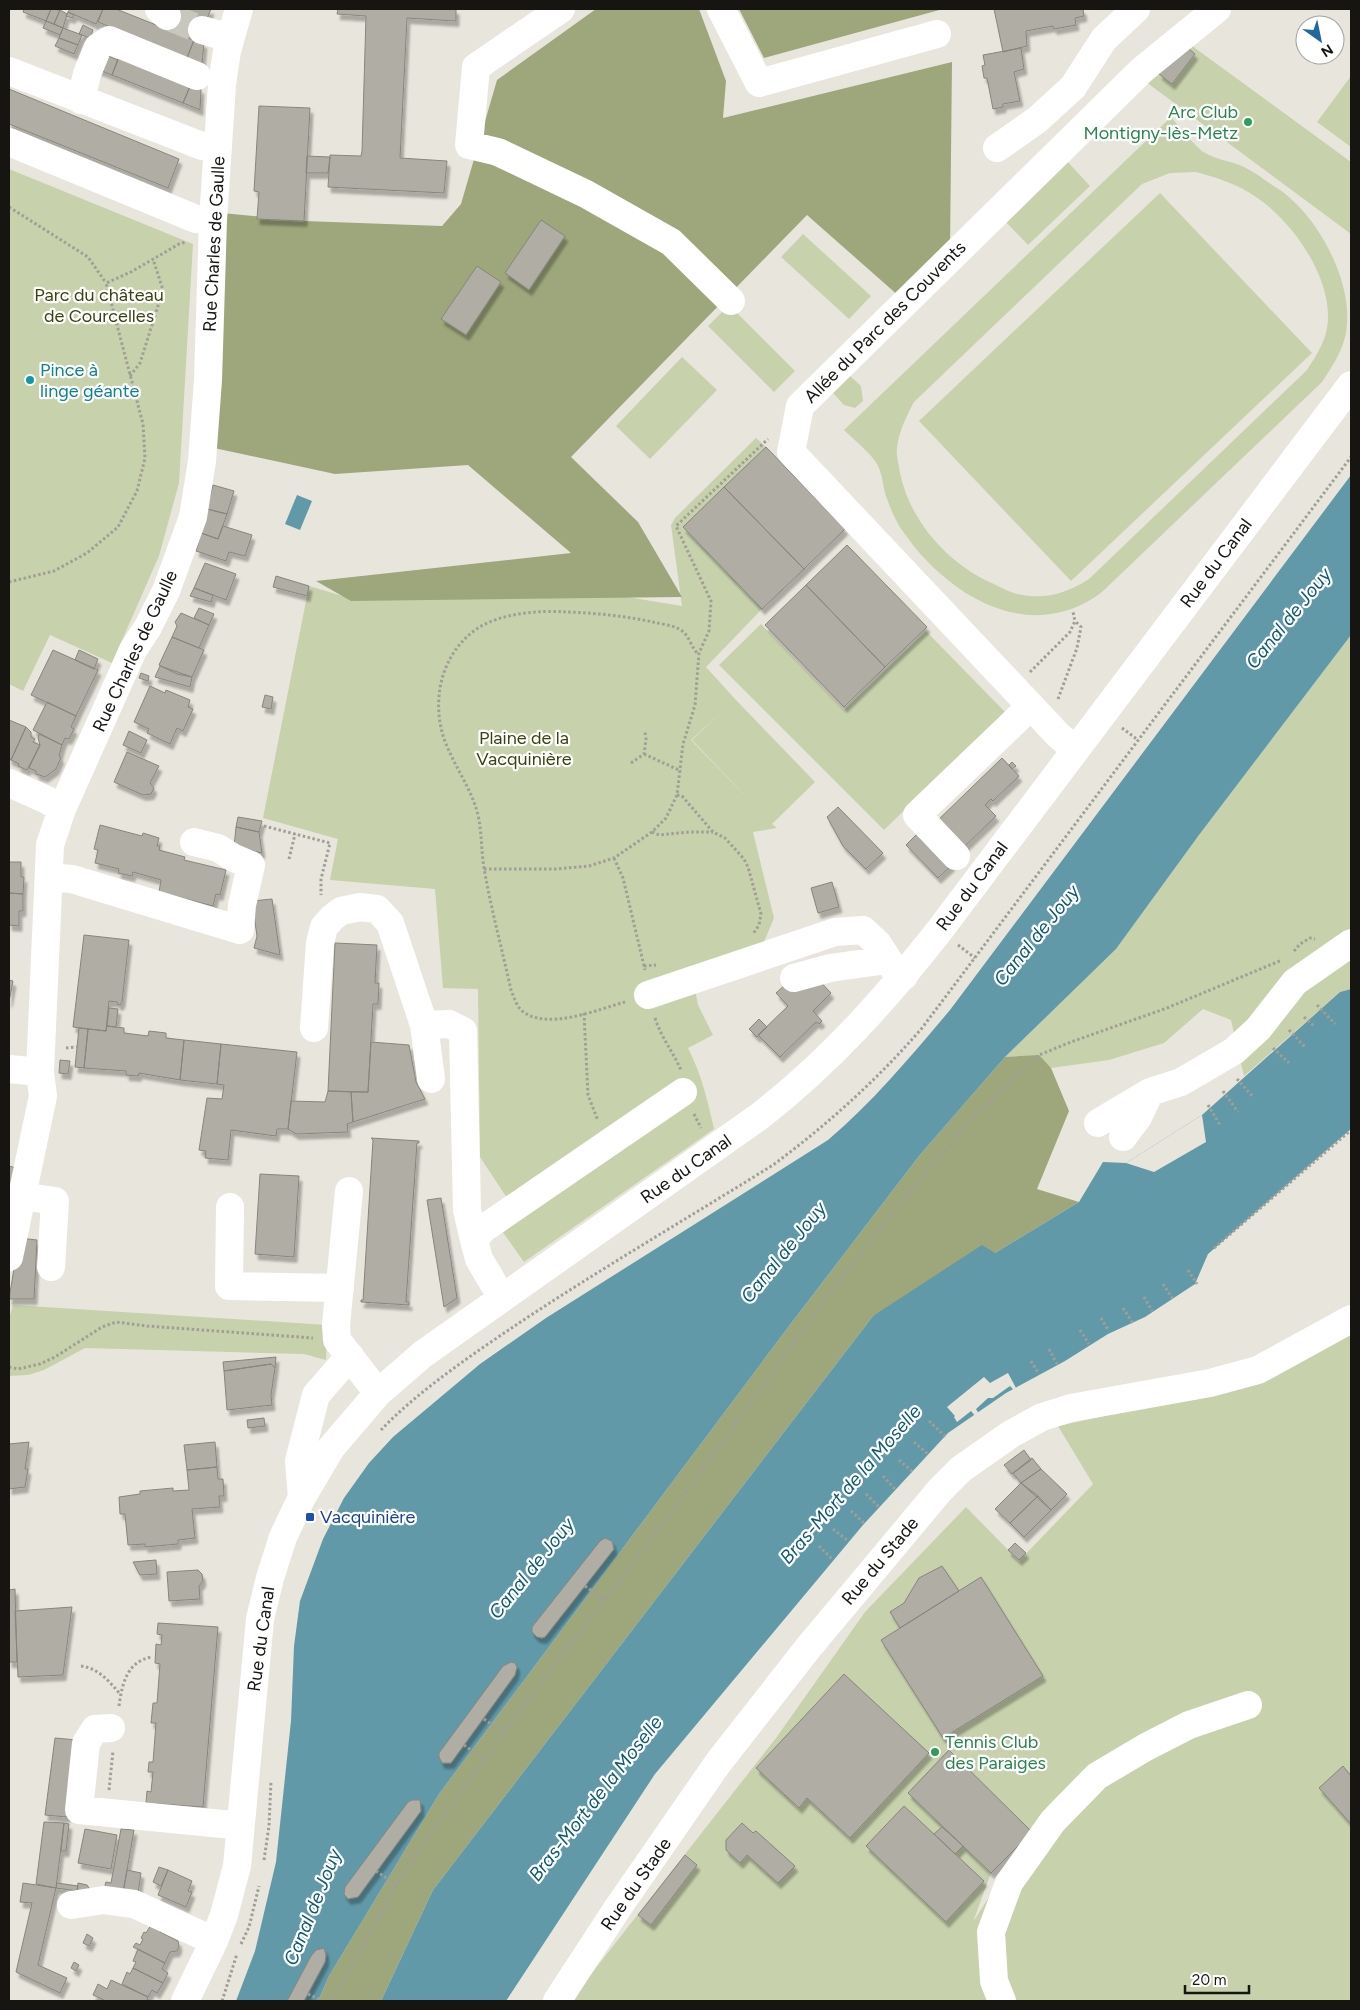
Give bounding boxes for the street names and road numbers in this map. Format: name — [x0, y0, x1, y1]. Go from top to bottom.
street label: Rue Charles de Gaulle — [198, 155, 230, 332]
street label: Allée du Parc des Couvents — [799, 236, 971, 408]
street label: Rue du Canal — [1175, 514, 1257, 612]
street label: Rue Charles de Gaulle — [88, 566, 182, 735]
street label: Rue du Canal — [931, 837, 1013, 935]
street label: Rue du Canal — [636, 1130, 736, 1208]
street label: Rue du Stade — [837, 1512, 923, 1609]
street label: Rue du Canal — [243, 1585, 279, 1693]
street label: Rue du Stade — [596, 1833, 676, 1935]

